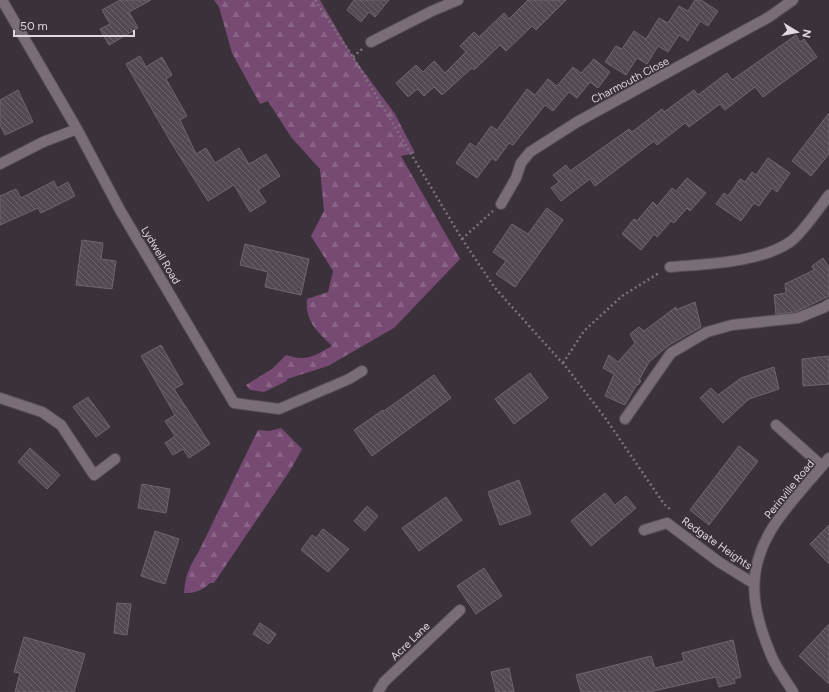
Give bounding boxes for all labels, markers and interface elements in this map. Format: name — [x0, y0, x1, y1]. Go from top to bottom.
scale bar — [14, 12, 134, 38]
north arrow — [777, 12, 817, 52]
text: 50 m — [20, 19, 48, 33]
text: N — [799, 28, 813, 39]
street label: Charmouth Close — [589, 54, 671, 106]
street label: Lydwell Road — [138, 224, 183, 287]
street label: Perinville Road — [762, 457, 817, 521]
street label: Redgate Heights — [679, 514, 754, 573]
street label: Acre Lane — [388, 620, 433, 663]

